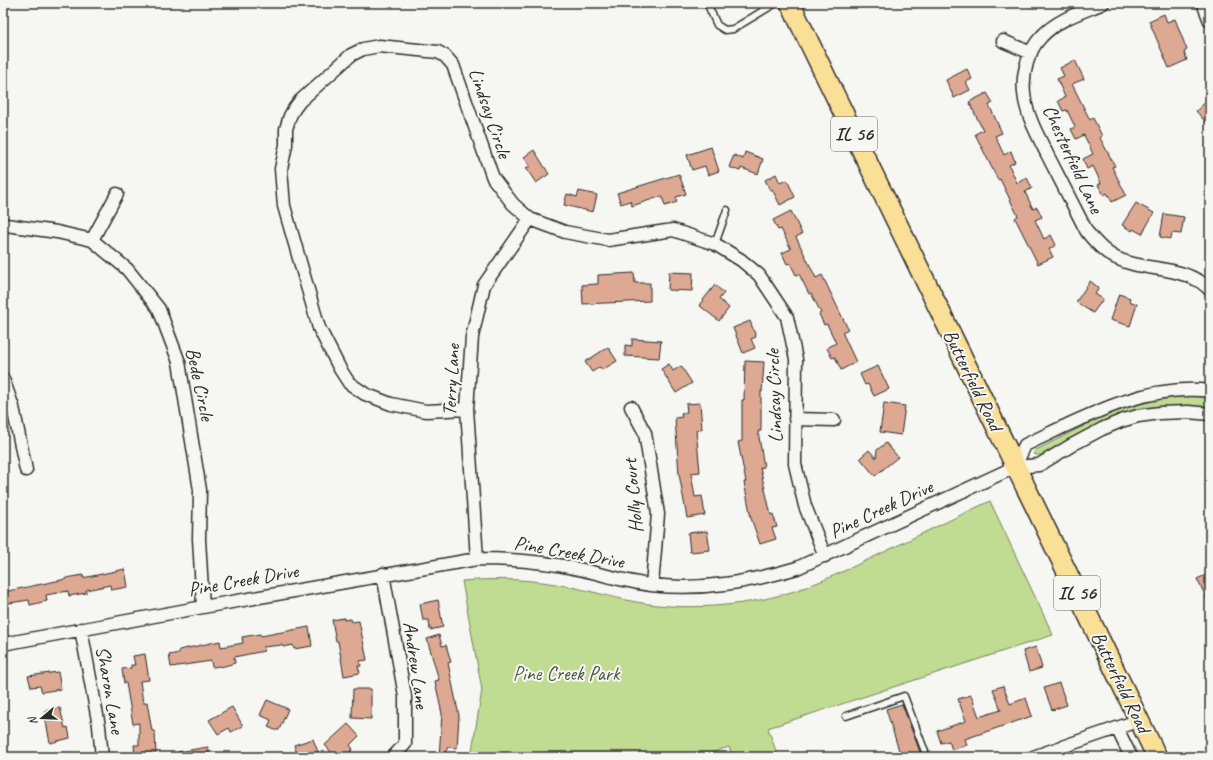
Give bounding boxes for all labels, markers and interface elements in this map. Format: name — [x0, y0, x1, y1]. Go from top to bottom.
street label: Lindsay Circle — [463, 65, 518, 163]
street label: Chesterfield Lane — [1037, 101, 1110, 219]
road number: IL 56 — [831, 117, 877, 151]
street label: Butterfield Road — [938, 325, 1010, 438]
street label: Terry Lane — [437, 342, 465, 417]
street label: Bede Circle — [180, 345, 220, 424]
street label: Lindsay Circle — [760, 347, 788, 443]
street label: Holly Court — [617, 455, 649, 534]
street label: Pine Creek Drive — [825, 474, 938, 544]
street label: Pine Creek Drive — [512, 530, 627, 574]
street label: Pine Creek Drive — [186, 558, 301, 602]
road number: IL 56 — [1054, 576, 1100, 610]
street label: Andrew Lane — [398, 620, 435, 712]
street label: Butterfield Road — [1086, 627, 1158, 740]
street label: Sharon Lane — [90, 644, 130, 737]
park label: Pine Creek Park — [513, 661, 621, 686]
north arrow — [22, 698, 62, 738]
text: N — [24, 714, 40, 727]

